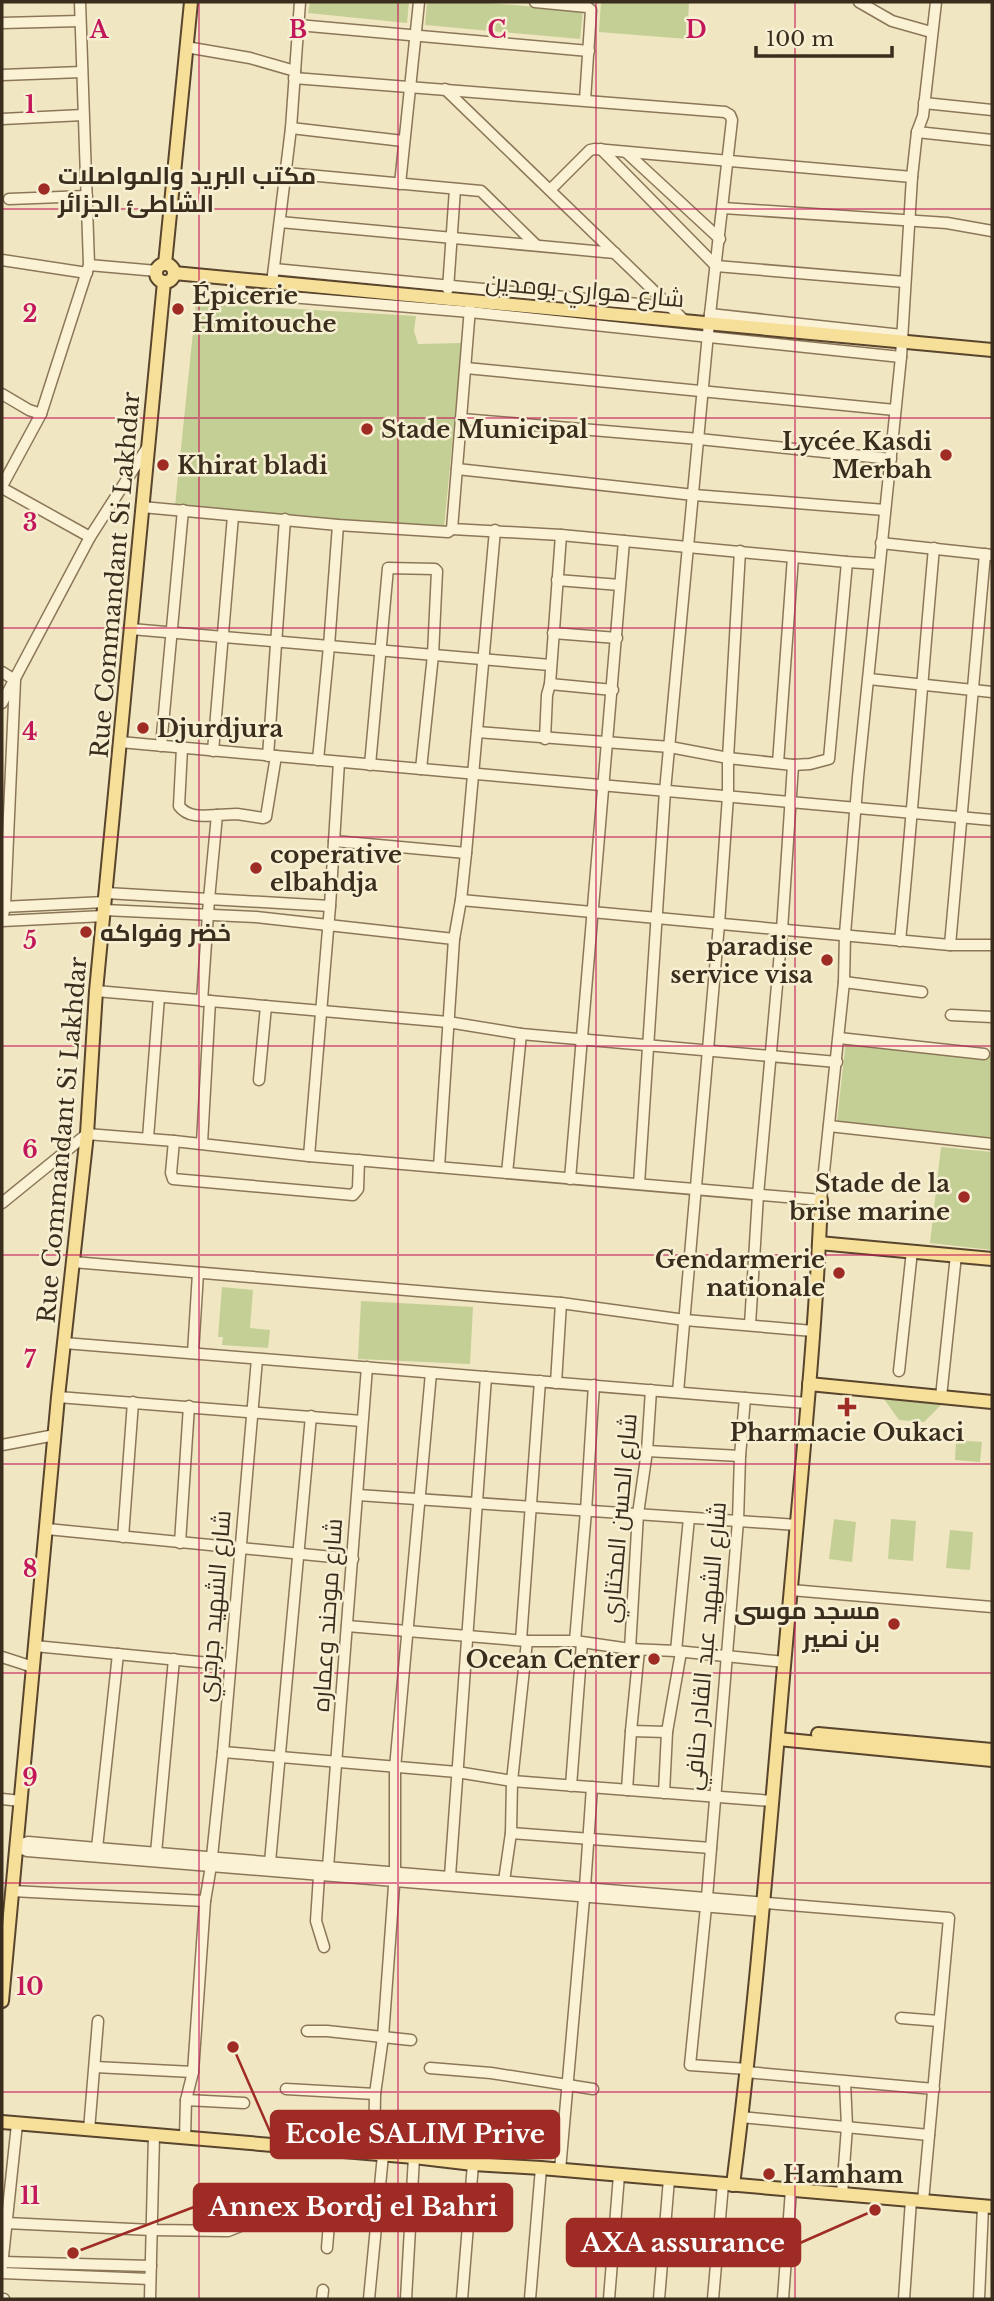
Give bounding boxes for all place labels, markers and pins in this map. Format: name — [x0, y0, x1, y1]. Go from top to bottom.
place label: مكتب البريد والمواصلات الشاطئ الجزائر — [57, 161, 316, 218]
marker: مكتب البريد والمواصلات الشاطئ الجزائر — [36, 181, 52, 197]
place label: Épicerie Hmitouche — [192, 281, 337, 338]
marker: Épicerie Hmitouche — [170, 301, 186, 317]
place label: Stade Municipal — [381, 415, 589, 444]
marker: Stade Municipal — [359, 421, 375, 437]
place label: Lycée Kasdi Merbah — [782, 427, 932, 484]
marker: Lycée Kasdi Merbah — [938, 447, 954, 463]
place label: Khirat bladi — [177, 451, 328, 480]
marker: Khirat bladi — [155, 457, 171, 473]
place label: Djurdjura — [157, 714, 283, 743]
marker: Djurdjura — [135, 720, 151, 736]
place label: coperative elbahdja — [270, 840, 402, 897]
marker: coperative elbahdja — [248, 860, 264, 876]
place label: خضر وفواكه — [100, 918, 231, 947]
marker: خضر وفواكه — [78, 924, 94, 940]
place label: paradise service visa — [670, 932, 813, 989]
marker: paradise service visa — [819, 952, 835, 968]
place label: Stade de la brise marine — [788, 1169, 950, 1226]
marker: Stade de la brise marine — [956, 1189, 972, 1205]
place label: Gendarmerie nationale — [655, 1245, 825, 1302]
marker: Gendarmerie nationale — [831, 1265, 847, 1281]
marker: Pharmacie Oukaci — [839, 1399, 855, 1415]
place label: Pharmacie Oukaci — [730, 1418, 965, 1447]
place label: مسجد موسى بن نصير — [734, 1596, 880, 1653]
marker: مسجد موسى بن نصير — [886, 1616, 902, 1632]
place label: Ocean Center — [466, 1645, 640, 1674]
marker: Ocean Center — [646, 1651, 662, 1667]
callout: Ecole SALIM Prive — [271, 2111, 559, 2158]
place label: Hamham — [783, 2160, 904, 2189]
marker: Hamham — [761, 2166, 777, 2182]
callout: Annex Bordj el Bahri — [194, 2184, 512, 2231]
callout: AXA assurance — [567, 2219, 800, 2266]

